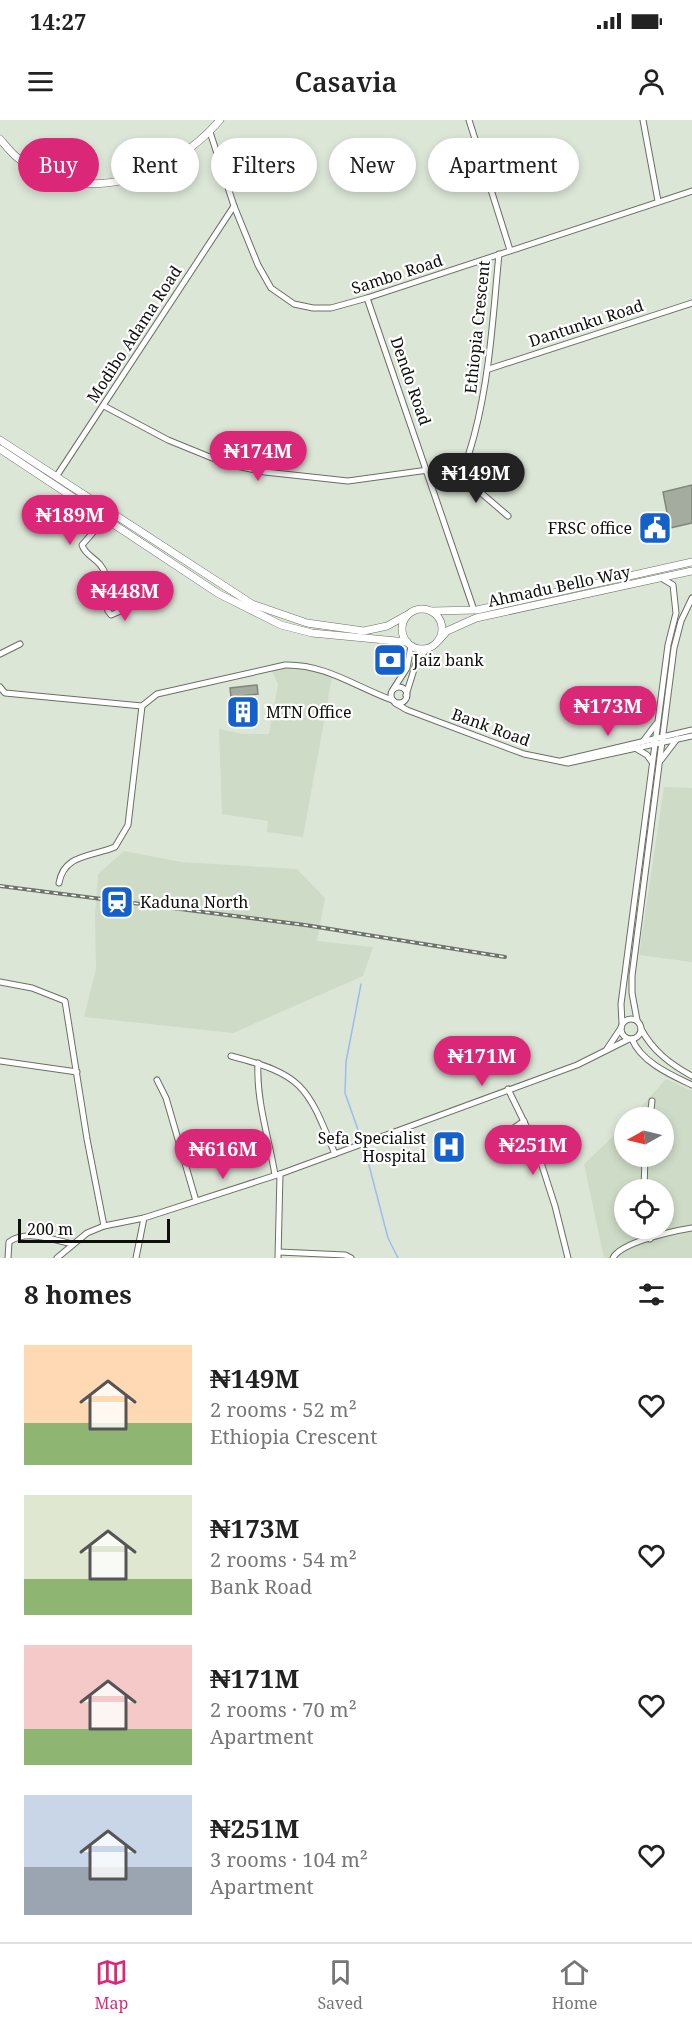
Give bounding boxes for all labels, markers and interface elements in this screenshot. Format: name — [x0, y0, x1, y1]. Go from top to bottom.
text: 14:27 — [30, 6, 86, 36]
text: Casavia — [295, 63, 397, 100]
icon: menu — [24, 65, 57, 98]
icon: person — [635, 65, 668, 98]
chip: Buy — [18, 138, 99, 192]
chip: Rent — [111, 138, 199, 192]
chip: Filters — [211, 138, 317, 192]
chip: New — [329, 138, 416, 192]
chip: Apartment — [428, 138, 579, 192]
street label: Sambo Road — [349, 249, 446, 299]
street label: Ethiopia Crescent — [459, 259, 495, 395]
street label: Modibo Adama Road — [81, 261, 187, 407]
street label: Dantunku Road — [526, 294, 646, 352]
street label: Dendo Road — [386, 334, 436, 428]
pin: ₦174M — [216, 431, 300, 482]
text: ₦174M — [224, 437, 292, 464]
pin: ₦149M — [434, 453, 518, 504]
text: ₦149M — [442, 459, 510, 486]
pin: ₦189M — [28, 495, 112, 546]
text: ₦189M — [36, 501, 104, 528]
public building icon: FRSC office — [637, 510, 673, 546]
place label: FRSC office — [548, 517, 632, 539]
street label: Ahmadu Bello Way — [486, 560, 633, 612]
pin: ₦448M — [83, 571, 167, 622]
text: ₦448M — [91, 577, 159, 604]
bank icon: Jaiz bank — [372, 642, 408, 678]
place label: Jaiz bank — [412, 649, 484, 671]
pin: ₦173M — [566, 686, 650, 737]
text: ₦173M — [574, 692, 642, 719]
building icon: MTN Office — [225, 694, 261, 730]
place label: MTN Office — [266, 701, 352, 723]
street label: Bank Road — [449, 703, 533, 751]
station icon: Kaduna North — [99, 884, 135, 920]
place label: Kaduna North — [140, 891, 248, 913]
pin: ₦171M — [440, 1036, 524, 1087]
text: ₦171M — [448, 1042, 516, 1069]
north arrow — [614, 1107, 674, 1167]
map controls — [614, 1107, 674, 1239]
pin: ₦251M — [491, 1125, 575, 1176]
place label: Sefa Specialist Hospital — [318, 1127, 426, 1167]
pin: ₦616M — [181, 1129, 265, 1180]
hospital icon: Sefa Specialist Hospital — [431, 1129, 467, 1165]
text: ₦251M — [499, 1131, 567, 1158]
text: ₦616M — [189, 1135, 257, 1162]
button: locate — [614, 1179, 674, 1239]
scale bar — [18, 1216, 170, 1244]
text: 200 m — [27, 1218, 73, 1240]
text: 8 homes — [24, 1276, 132, 1312]
icon: filters — [635, 1278, 668, 1311]
text: ₦149M — [210, 1360, 299, 1396]
icon: home — [72, 1369, 144, 1441]
icon: heart — [635, 1389, 668, 1422]
text: 2 rooms · 52 m² — [210, 1396, 357, 1423]
text: Ethiopia Crescent — [210, 1423, 377, 1450]
text: ₦173M — [210, 1510, 299, 1546]
icon: home — [72, 1519, 144, 1591]
icon: heart — [635, 1539, 668, 1572]
text: 2 rooms · 54 m² — [210, 1546, 357, 1573]
text: Bank Road — [210, 1573, 312, 1600]
text: ₦171M — [210, 1660, 299, 1696]
icon: home — [72, 1669, 144, 1741]
icon: heart — [635, 1689, 668, 1722]
text: 2 rooms · 70 m² — [210, 1696, 357, 1723]
text: Apartment — [210, 1723, 314, 1750]
text: ₦251M — [210, 1810, 299, 1846]
icon: home — [72, 1819, 144, 1891]
icon: heart — [635, 1839, 668, 1872]
text: 3 rooms · 104 m² — [210, 1846, 368, 1873]
text: Apartment — [210, 1873, 314, 1900]
tab: Map — [95, 1956, 128, 2014]
tab: Saved — [317, 1956, 363, 2014]
tab: Home — [552, 1956, 597, 2014]

